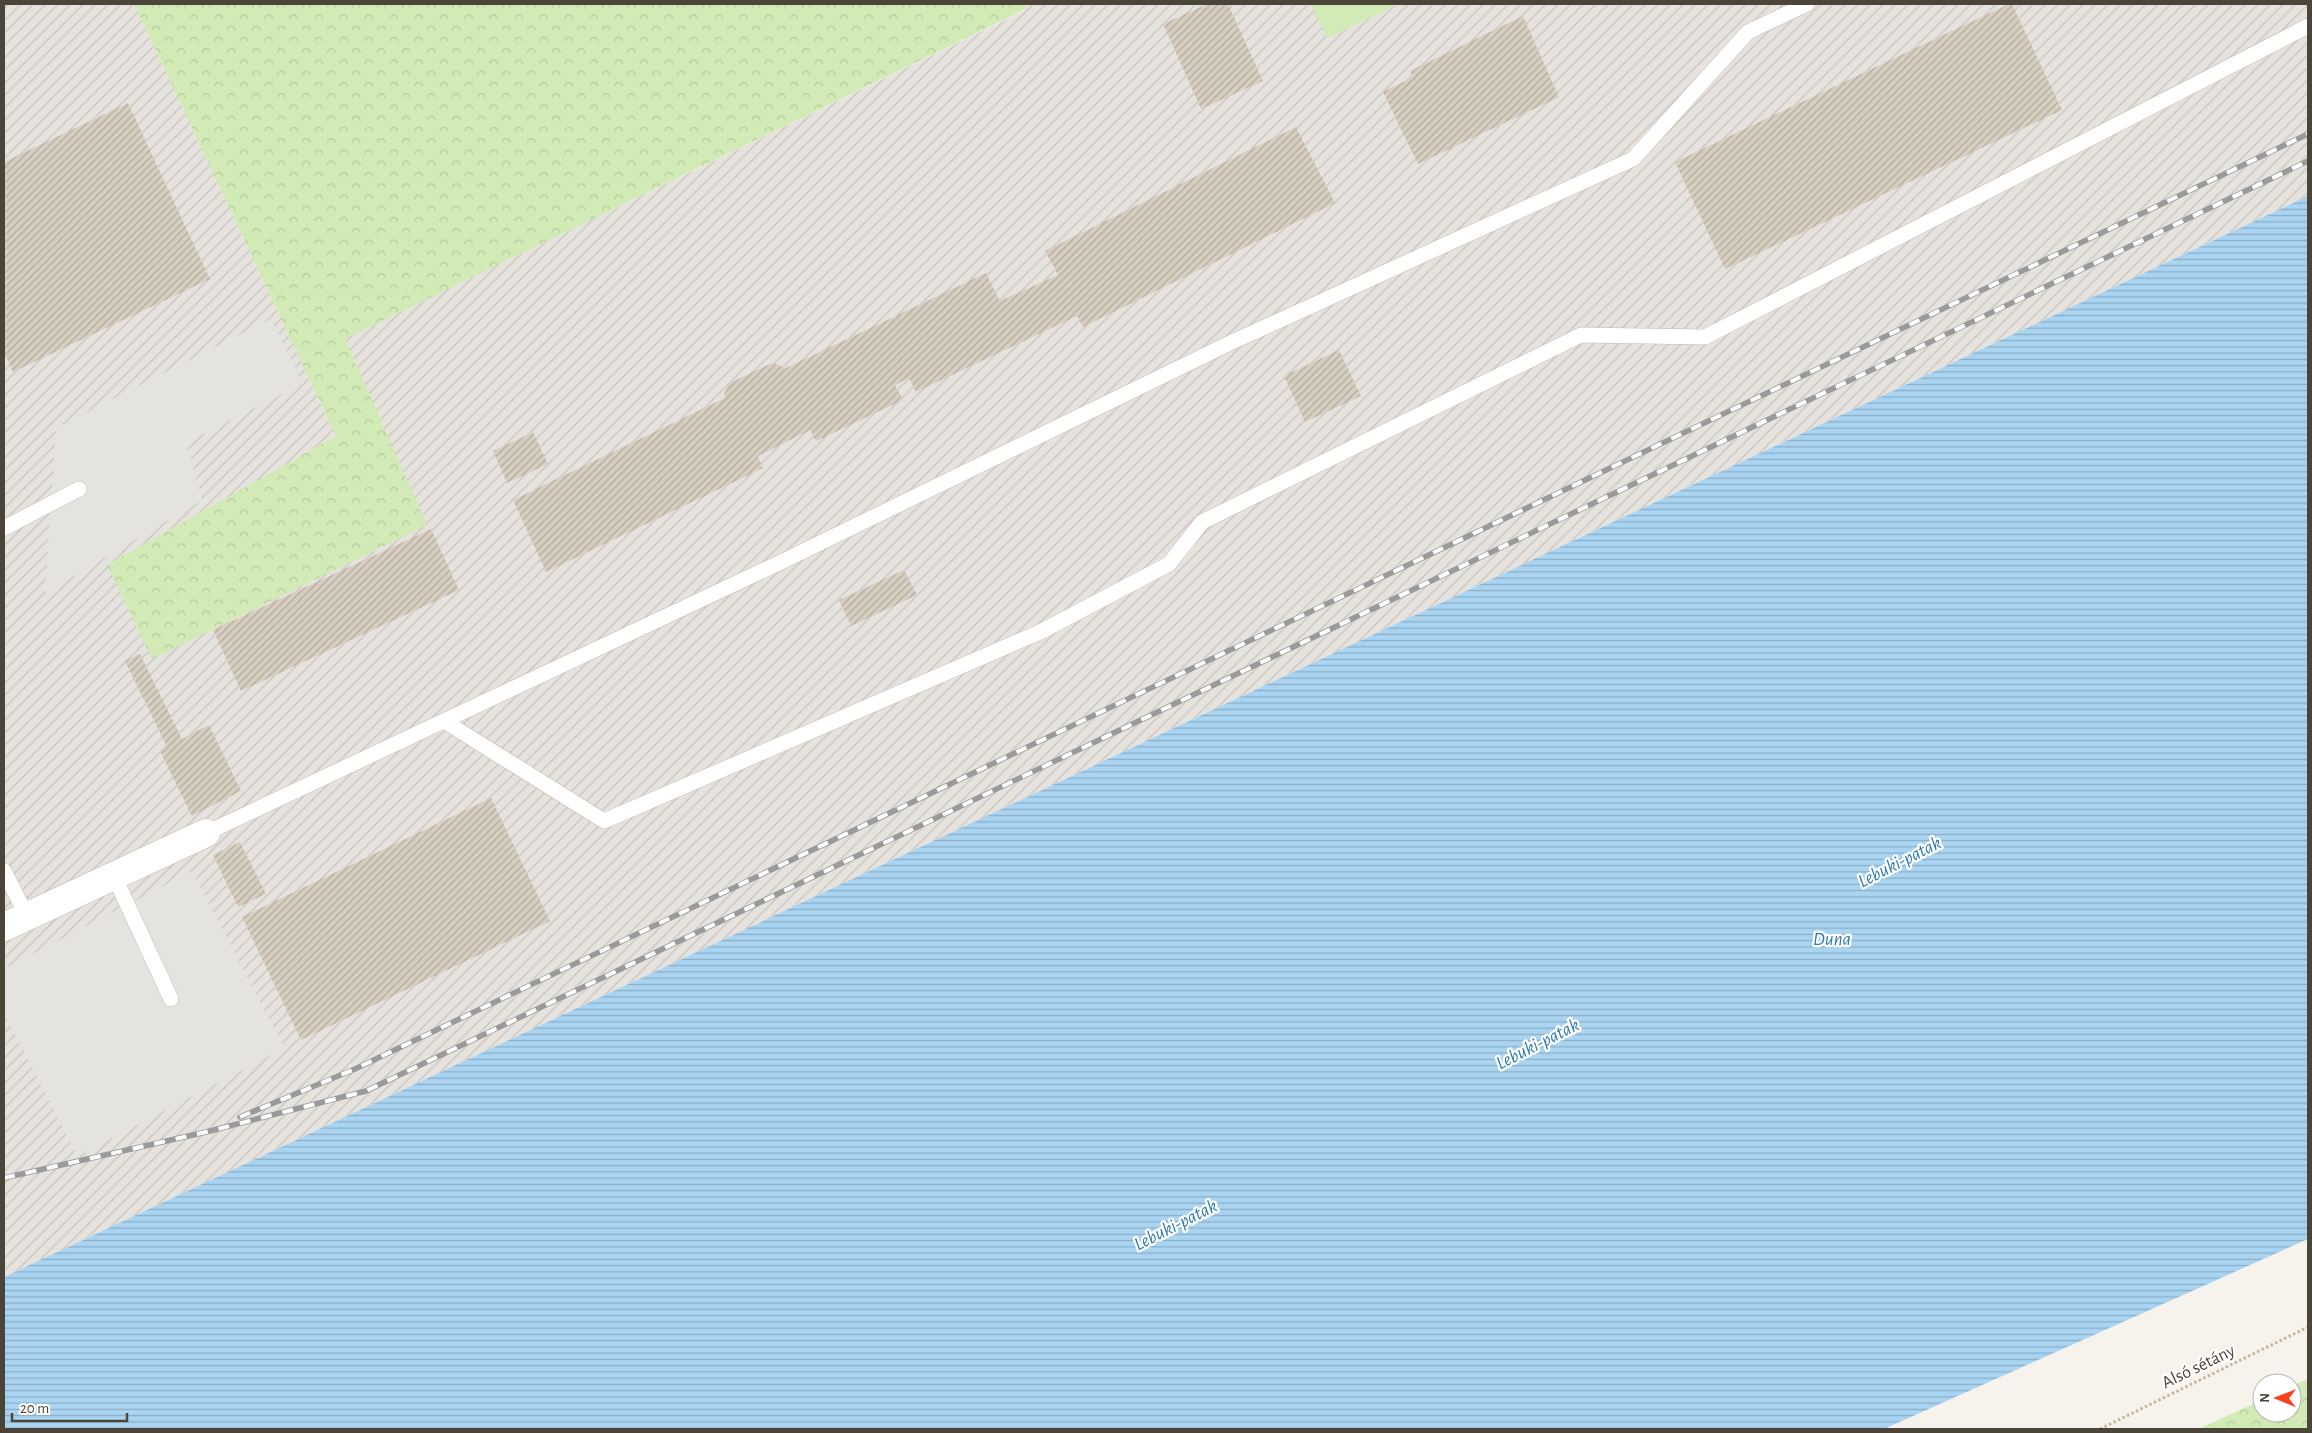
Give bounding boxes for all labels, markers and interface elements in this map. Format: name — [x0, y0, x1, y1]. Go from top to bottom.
water label: Lebuki-patak — [1855, 833, 1944, 891]
water label: Duna — [1813, 930, 1851, 949]
water label: Lebuki-patak — [1493, 1015, 1582, 1073]
water label: Lebuki-patak — [1131, 1196, 1220, 1254]
street label: Alsó sétány — [2159, 1341, 2238, 1392]
north arrow — [2252, 1373, 2302, 1423]
scale bar — [12, 1390, 128, 1422]
text: N — [2258, 1393, 2272, 1403]
text: 20 m — [20, 1401, 49, 1416]

